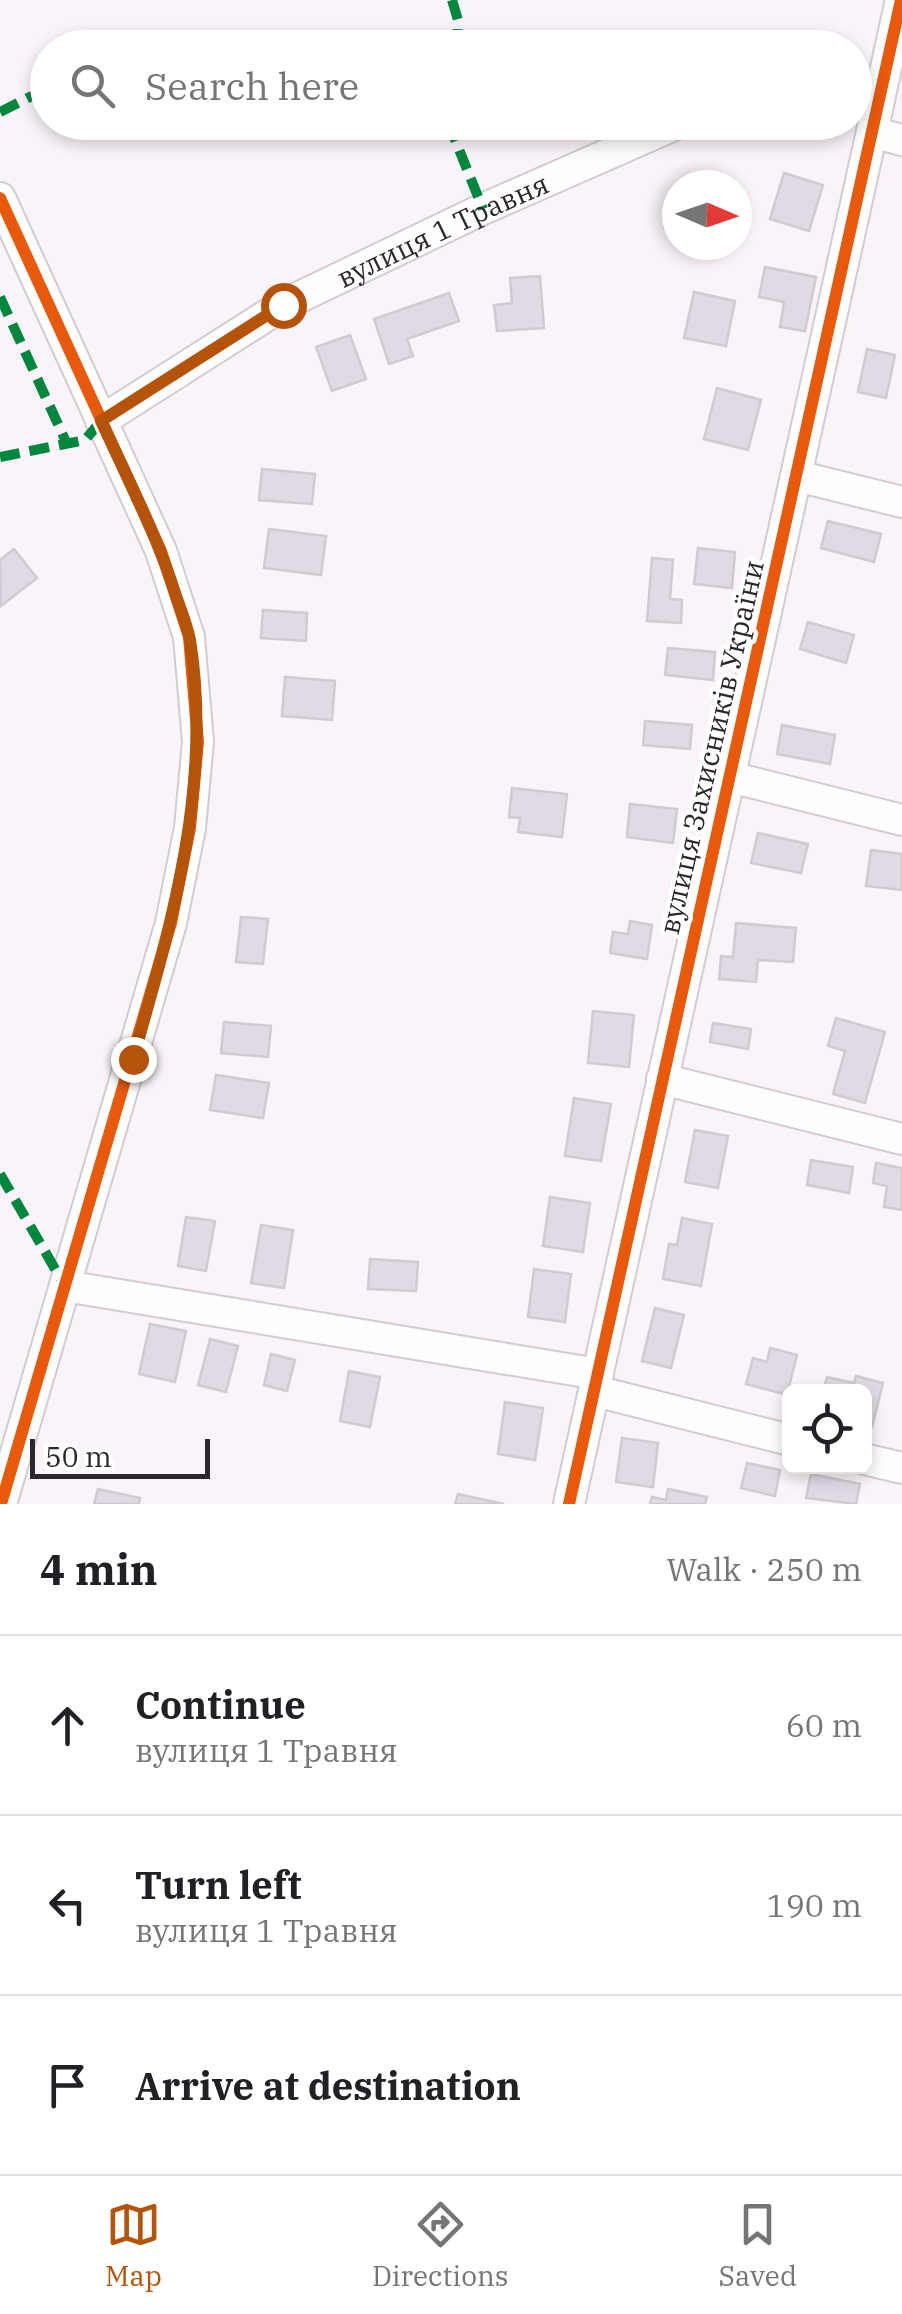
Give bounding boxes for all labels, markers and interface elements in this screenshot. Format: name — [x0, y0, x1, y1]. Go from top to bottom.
search box — [30, 30, 872, 140]
icon: search — [65, 58, 120, 113]
text: Search here — [145, 61, 359, 110]
street label: вулиця 1 Травня — [330, 164, 554, 295]
north arrow — [662, 170, 752, 260]
route start — [261, 283, 307, 329]
street label: вулиця Захисників України — [650, 556, 772, 938]
route end — [111, 1037, 157, 1083]
map controls — [782, 1384, 872, 1474]
button: locate — [782, 1384, 872, 1474]
scale bar — [30, 1434, 210, 1478]
text: 50 m — [45, 1438, 112, 1475]
text: 4 min — [40, 1542, 158, 1597]
text: Walk · 250 m — [666, 1548, 862, 1590]
text: Continue — [135, 1680, 306, 1729]
icon: ahead — [40, 1698, 95, 1753]
text: 60 m — [786, 1704, 862, 1746]
text: вулиця 1 Травня — [135, 1729, 398, 1771]
text: Turn left — [135, 1860, 302, 1909]
icon: left — [40, 1878, 95, 1933]
text: 190 m — [766, 1884, 862, 1926]
text: вулиця 1 Травня — [135, 1909, 398, 1951]
icon: arrive — [40, 2058, 95, 2113]
text: Arrive at destination — [135, 2061, 521, 2110]
tab: Map — [105, 2197, 162, 2294]
tab: Directions — [372, 2197, 509, 2294]
tab: Saved — [719, 2197, 797, 2294]

